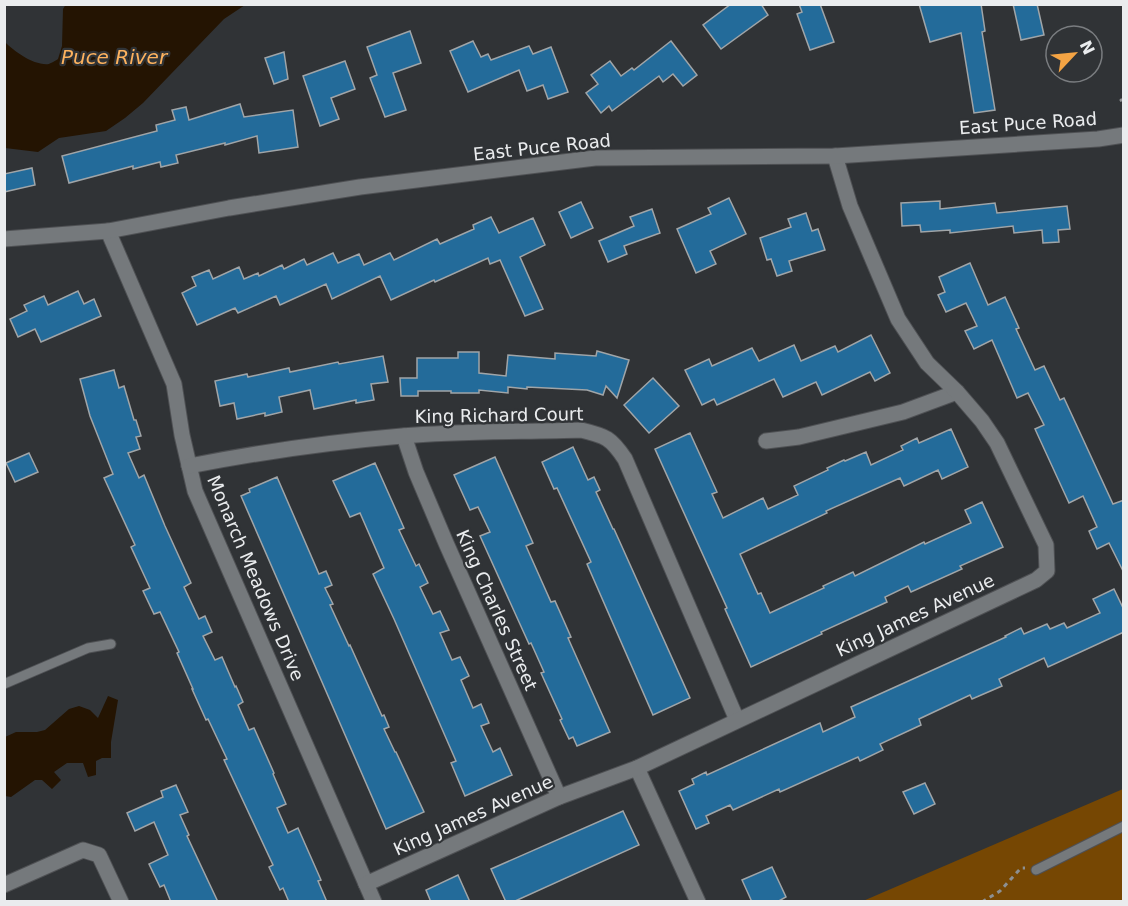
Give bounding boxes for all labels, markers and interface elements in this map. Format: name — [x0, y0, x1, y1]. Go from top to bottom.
north arrow — [1044, 24, 1104, 84]
text: N — [1076, 37, 1099, 58]
water label: Puce River — [61, 45, 169, 69]
street label: East Puce Road — [958, 108, 1098, 138]
street label: East Puce Road — [472, 129, 612, 165]
street label: King Richard Court — [414, 403, 584, 427]
street label: Monarch Meadows Drive — [203, 472, 309, 684]
street label: King Charles Street — [452, 526, 542, 694]
street label: King James Avenue — [832, 569, 998, 661]
street label: King James Avenue — [390, 770, 556, 860]

